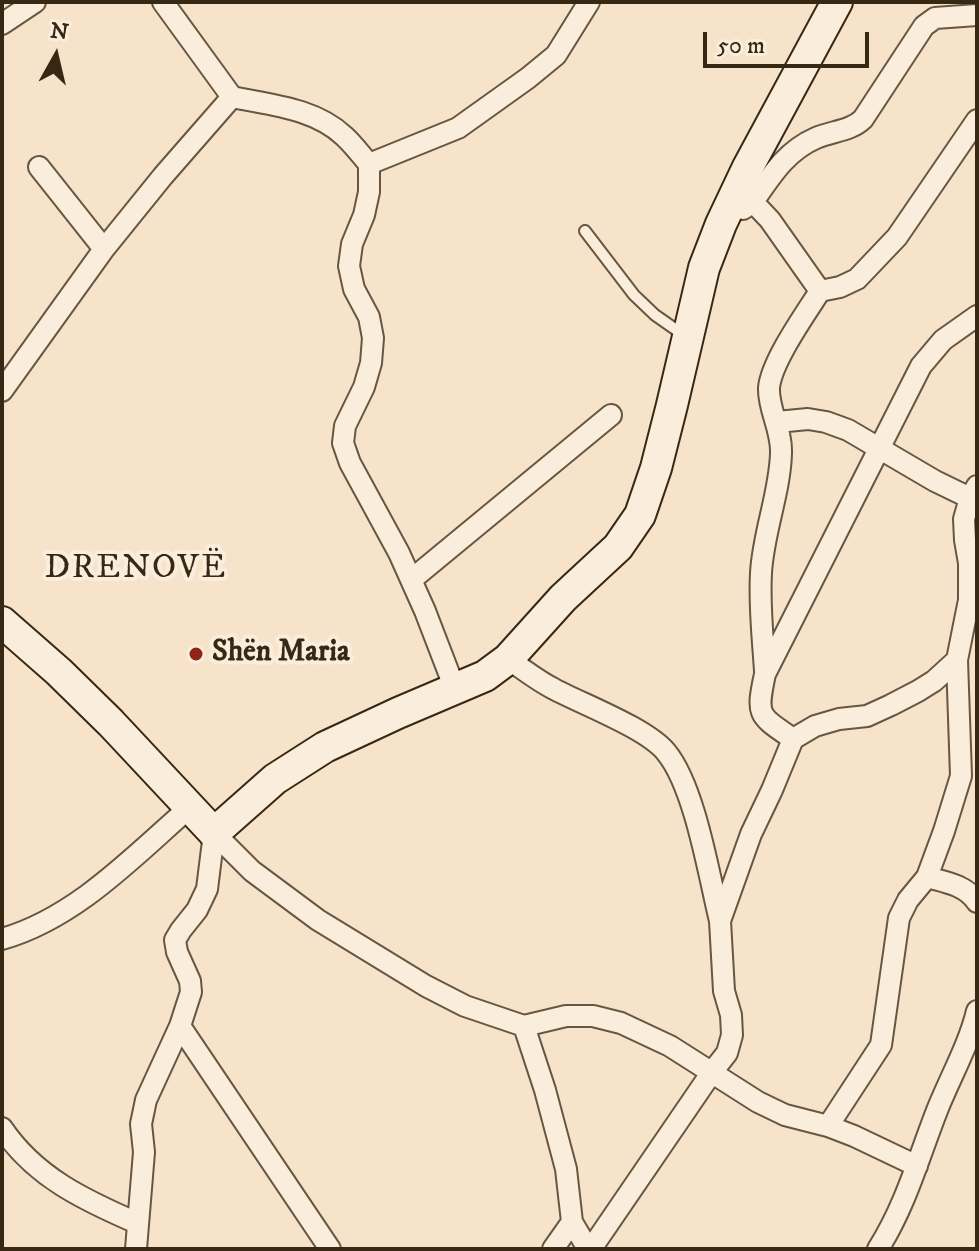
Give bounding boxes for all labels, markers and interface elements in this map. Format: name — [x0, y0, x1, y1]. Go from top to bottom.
north arrow — [16, 16, 96, 96]
scale bar — [707, 16, 873, 66]
text: N — [49, 17, 70, 46]
text: 50 m — [717, 31, 765, 61]
district label: DRENOVË — [45, 550, 227, 590]
place label: Shën Maria — [212, 636, 350, 672]
marker: Shën Maria — [187, 645, 205, 663]

